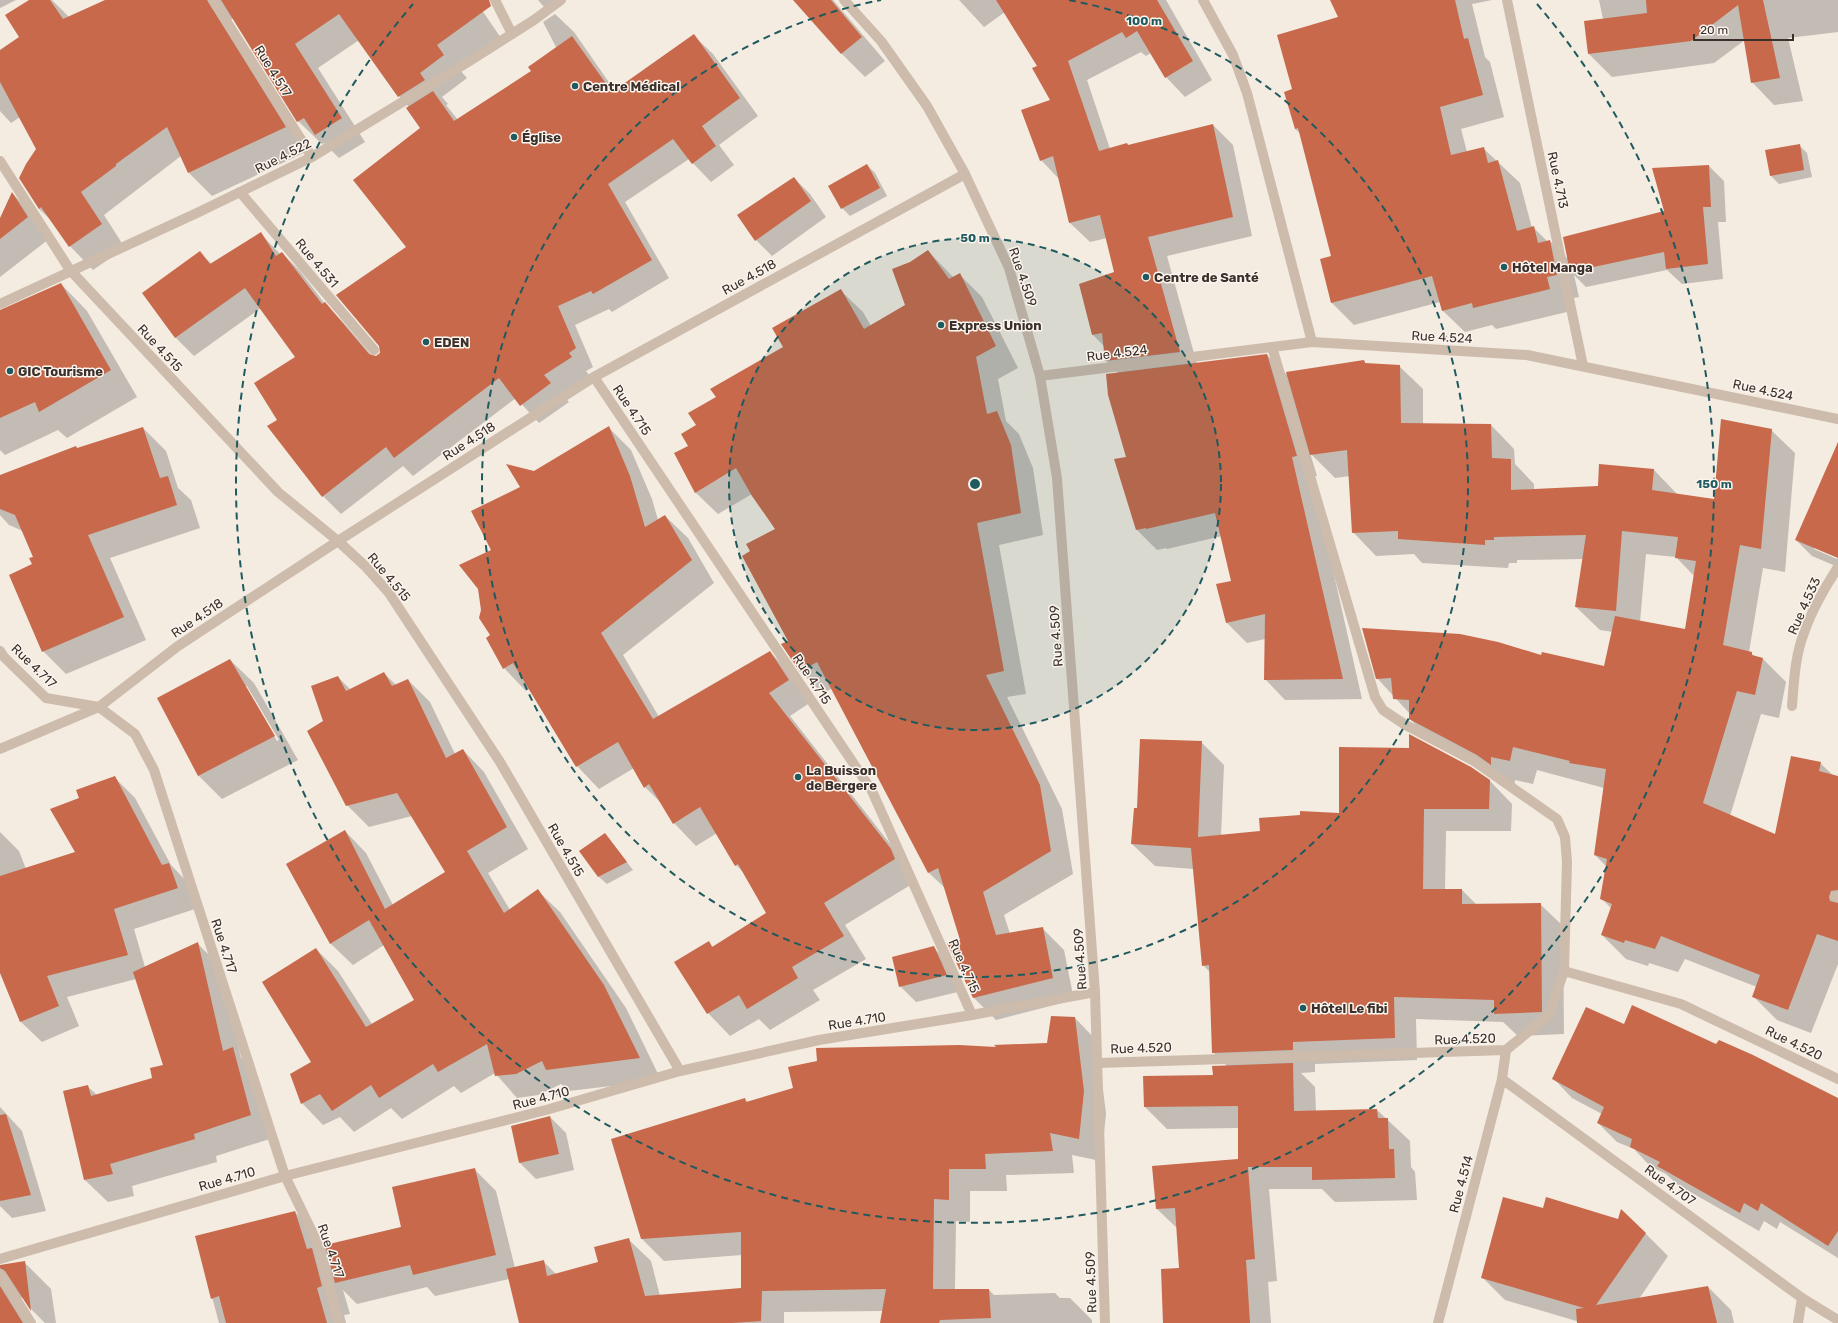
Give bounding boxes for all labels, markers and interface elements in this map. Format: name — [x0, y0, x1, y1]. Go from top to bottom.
text: 100 m — [1126, 14, 1162, 28]
scale bar — [1694, 16, 1793, 42]
text: 20 m — [1700, 23, 1728, 37]
street label: Rue 4.517 — [251, 43, 295, 100]
place label: Centre Médical — [583, 79, 680, 94]
marker: Centre Médical — [570, 81, 580, 91]
place label: Église — [522, 130, 561, 145]
marker: Église — [509, 132, 519, 142]
street label: Rue 4.522 — [252, 135, 314, 177]
street label: Rue 4.713 — [1545, 150, 1571, 210]
text: 50 m — [960, 231, 990, 245]
street label: Rue 4.531 — [292, 236, 342, 290]
street label: Rue 4.509 — [1006, 245, 1040, 309]
street label: Rue 4.518 — [719, 256, 779, 298]
place label: Hôtel Manga — [1512, 260, 1593, 275]
marker: Hôtel Manga — [1499, 262, 1509, 272]
place label: Centre de Santé — [1154, 270, 1259, 285]
marker: Centre de Santé — [1141, 272, 1151, 282]
place label: Express Union — [949, 318, 1042, 333]
marker: Express Union — [936, 320, 946, 330]
street label: Rue 4.515 — [134, 321, 186, 375]
street label: Rue 4.524 — [1411, 328, 1473, 346]
place label: EDEN — [434, 335, 469, 350]
marker: EDEN — [421, 337, 431, 347]
street label: Rue 4.524 — [1086, 342, 1148, 364]
place label: GIC Tourisme — [18, 364, 103, 379]
marker: GIC Tourisme — [5, 366, 15, 376]
street label: Rue 4.524 — [1731, 376, 1795, 404]
street label: Rue 4.715 — [610, 382, 654, 438]
street label: Rue 4.518 — [440, 419, 498, 463]
centre of rings — [968, 477, 982, 491]
text: 150 m — [1696, 477, 1732, 491]
street label: Rue 4.515 — [364, 550, 414, 605]
street label: Rue 4.533 — [1785, 575, 1823, 637]
street label: Rue 4.518 — [168, 595, 226, 641]
street label: Rue 4.509 — [1046, 604, 1066, 667]
street label: Rue 4.717 — [8, 641, 60, 691]
street label: Rue 4.715 — [790, 651, 834, 707]
place label: La Buisson de Bergere — [806, 763, 877, 793]
marker: La Buisson de Bergere — [793, 772, 803, 782]
street label: Rue 4.515 — [545, 821, 587, 879]
street label: Rue 4.717 — [208, 917, 240, 975]
street label: Rue 4.509 — [1070, 927, 1090, 990]
street label: Rue 4.715 — [945, 937, 983, 996]
place label: Hôtel Le fibi — [1311, 1001, 1388, 1016]
marker: Hôtel Le fibi — [1298, 1003, 1308, 1013]
street label: Rue 4.710 — [827, 1009, 887, 1033]
street label: Rue 4.520 — [1763, 1023, 1825, 1063]
street label: Rue 4.520 — [1434, 1030, 1496, 1048]
street label: Rue 4.520 — [1110, 1039, 1172, 1057]
street label: Rue 4.710 — [511, 1083, 571, 1113]
street label: Rue 4.514 — [1446, 1154, 1476, 1214]
street label: Rue 4.707 — [1642, 1162, 1699, 1209]
street label: Rue 4.710 — [197, 1164, 257, 1194]
street label: Rue 4.717 — [315, 1222, 347, 1280]
street label: Rue 4.509 — [1082, 1251, 1100, 1313]

